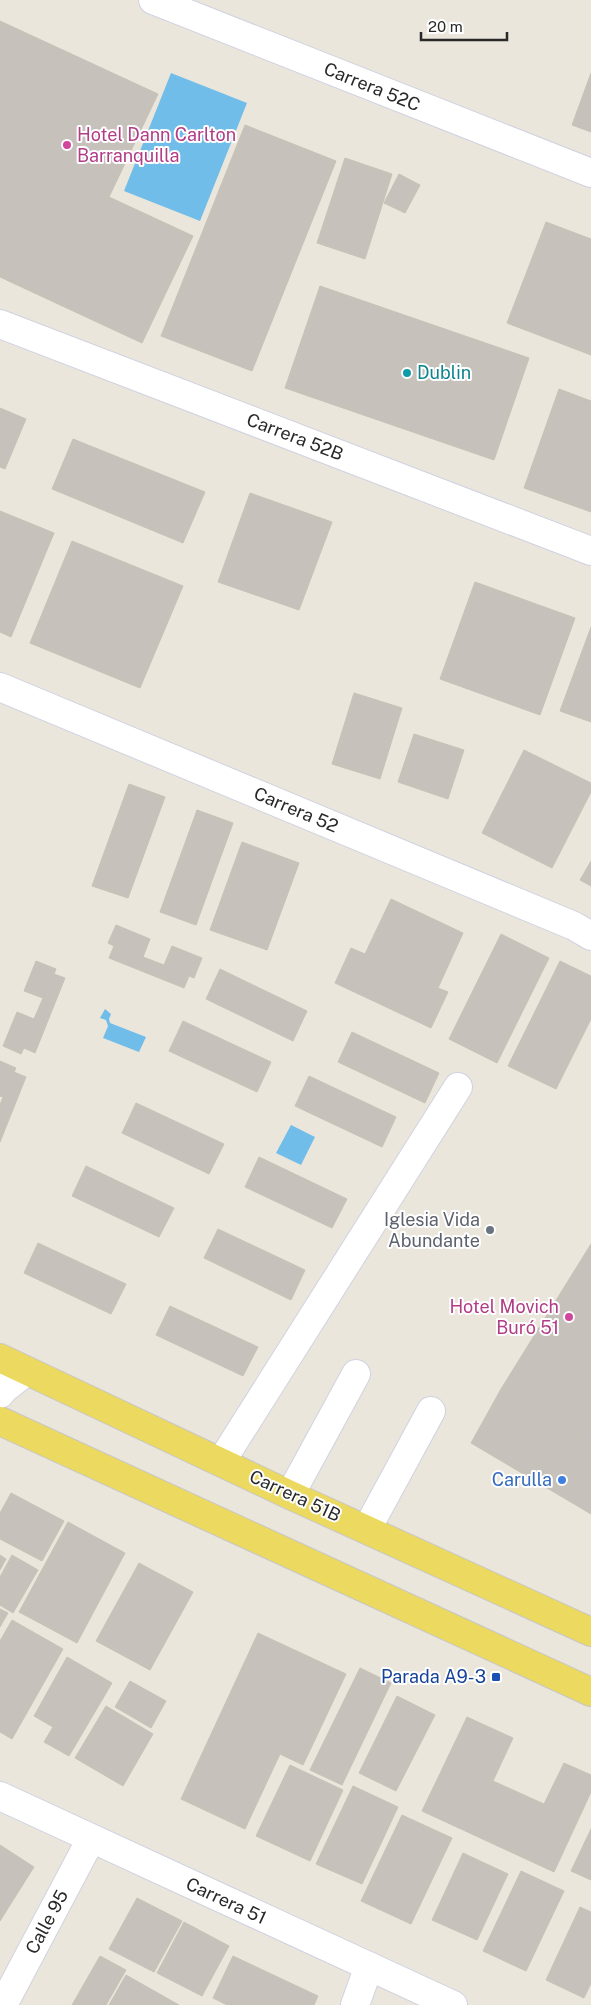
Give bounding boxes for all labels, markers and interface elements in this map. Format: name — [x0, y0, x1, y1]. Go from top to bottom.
scale bar — [421, 10, 507, 42]
text: 20 m — [428, 18, 463, 35]
street label: Carrera 52C — [321, 58, 423, 115]
place label: Hotel Dann Carlton Barranquilla — [77, 124, 236, 166]
marker: Hotel Dann Carlton Barranquilla — [61, 139, 73, 151]
place label: Dublin — [417, 362, 471, 383]
marker: Dublin — [401, 367, 413, 379]
street label: Carrera 52B — [244, 409, 346, 465]
street label: Carrera 52 — [251, 782, 342, 837]
place label: Iglesia Vida Abundante — [384, 1209, 480, 1251]
marker: Iglesia Vida Abundante — [484, 1224, 496, 1236]
place label: Hotel Movich Buró 51 — [449, 1296, 559, 1338]
marker: Hotel Movich Buró 51 — [563, 1311, 575, 1323]
street label: Carrera 51B — [246, 1465, 344, 1526]
place label: Carulla — [492, 1469, 552, 1490]
marker: Carulla — [556, 1474, 568, 1486]
place label: Parada A9-3 — [381, 1666, 486, 1687]
marker: Parada A9-3 — [490, 1671, 502, 1683]
street label: Carrera 51 — [183, 1873, 270, 1928]
street label: Calle 95 — [21, 1886, 72, 1957]

